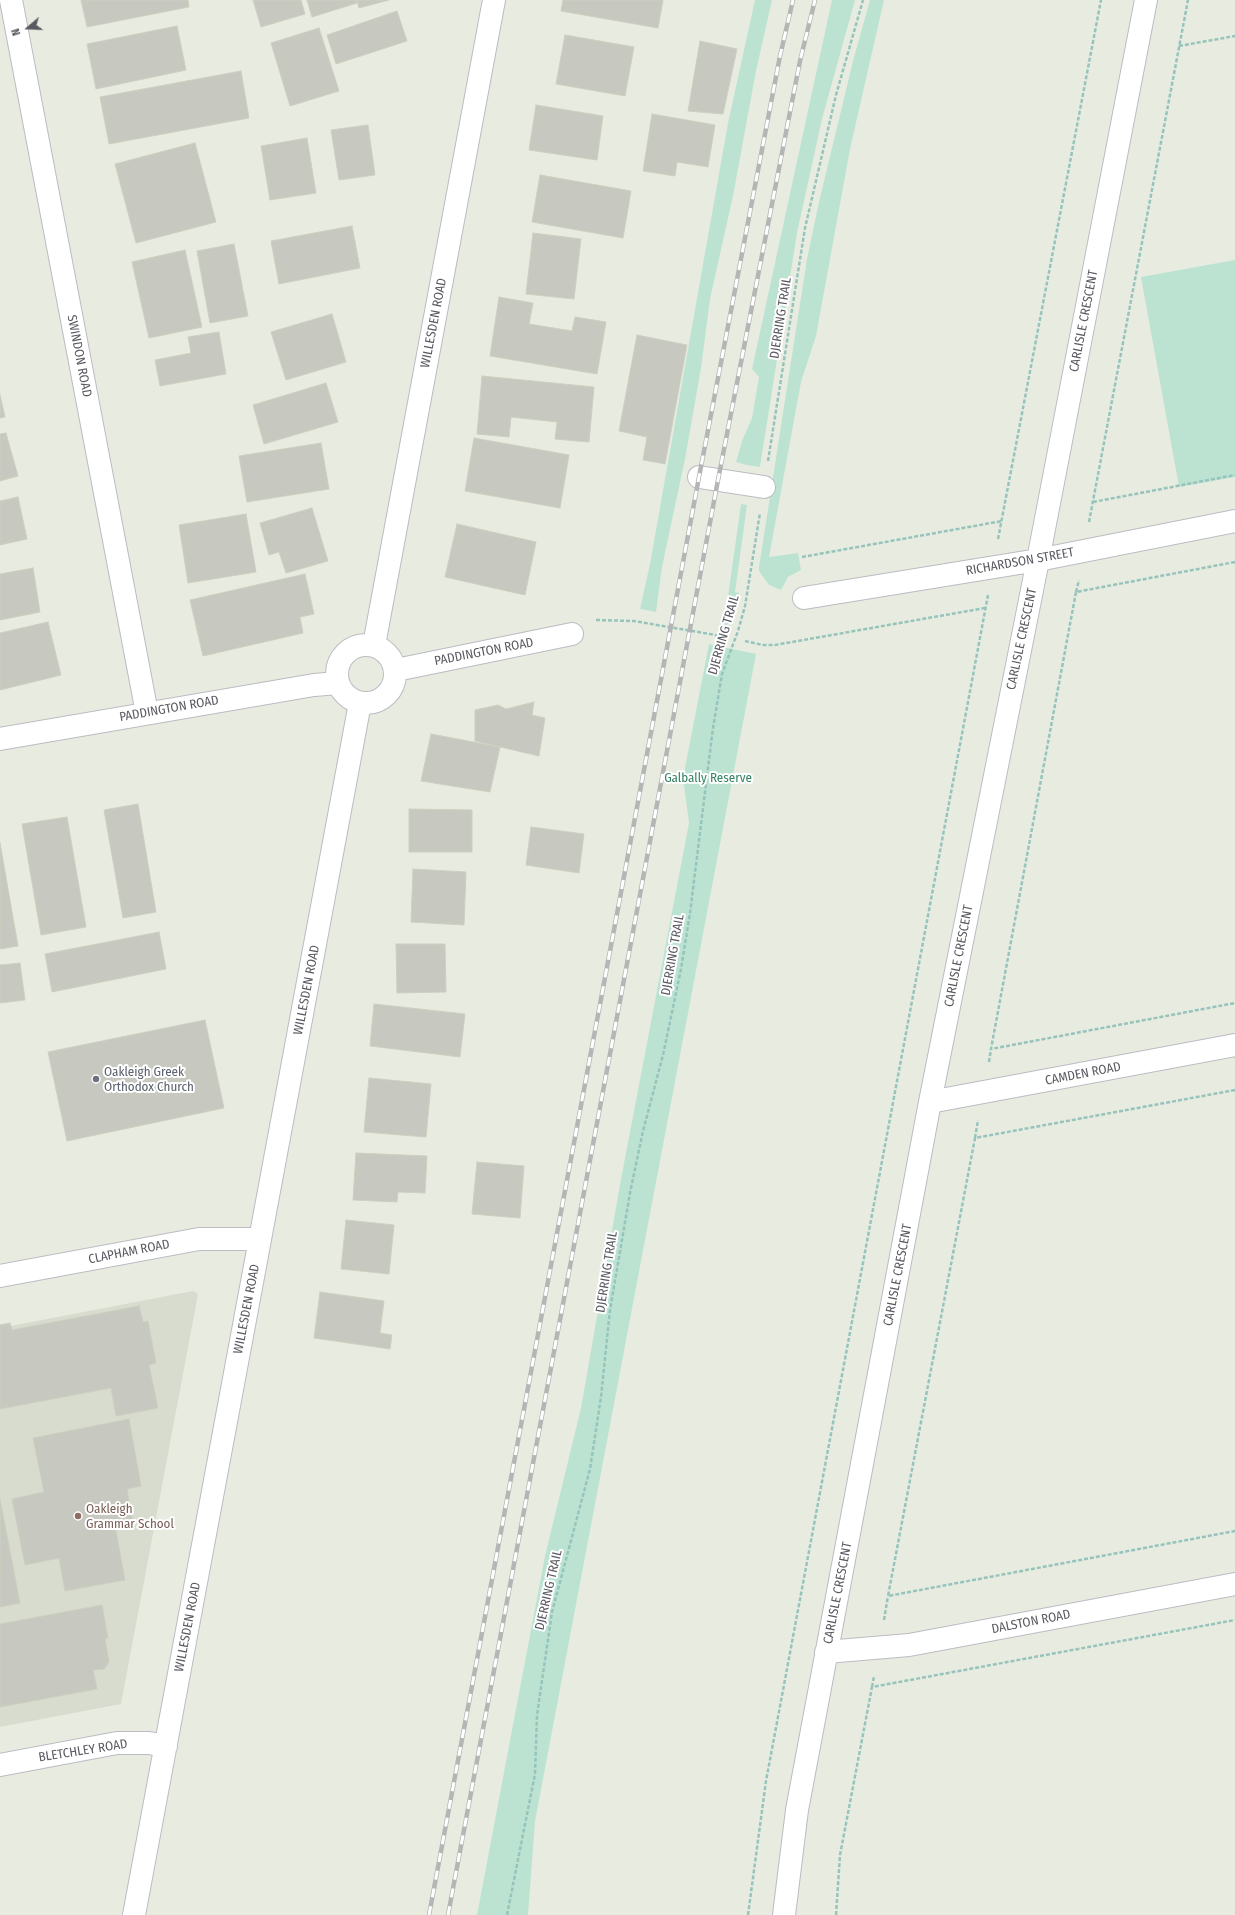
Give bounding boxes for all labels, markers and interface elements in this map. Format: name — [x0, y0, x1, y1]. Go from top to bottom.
north arrow — [8, 8, 48, 48]
text: N — [9, 27, 23, 37]
street label: CARLISLE CRESCENT — [1066, 269, 1102, 373]
street label: DJERRING TRAIL — [767, 276, 795, 360]
street label: WILLESDEN ROAD — [418, 277, 450, 369]
street label: SWINDON ROAD — [63, 314, 95, 398]
street label: RICHARDSON STREET — [965, 545, 1075, 579]
street label: CARLISLE CRESCENT — [1004, 587, 1040, 691]
street label: DJERRING TRAIL — [705, 593, 743, 677]
street label: PADDINGTON ROAD — [433, 635, 535, 669]
street label: PADDINGTON ROAD — [118, 693, 220, 725]
park label: Galbally Reserve — [664, 770, 752, 786]
street label: CARLISLE CRESCENT — [941, 904, 977, 1008]
street label: DJERRING TRAIL — [658, 913, 688, 997]
street label: WILLESDEN ROAD — [291, 944, 323, 1036]
street label: CAMDEN ROAD — [1044, 1059, 1122, 1089]
place label: Oakleigh Greek Orthodox Church — [104, 1064, 194, 1095]
marker: Oakleigh Greek Orthodox Church — [91, 1074, 101, 1084]
street label: CARLISLE CRESCENT — [880, 1223, 916, 1327]
street label: DJERRING TRAIL — [593, 1230, 621, 1314]
street label: CLAPHAM ROAD — [87, 1236, 171, 1268]
street label: WILLESDEN ROAD — [231, 1263, 263, 1355]
place label: Oakleigh Grammar School — [86, 1501, 174, 1532]
marker: Oakleigh Grammar School — [73, 1511, 83, 1521]
street label: CARLISLE CRESCENT — [820, 1541, 856, 1645]
street label: DJERRING TRAIL — [532, 1548, 566, 1632]
street label: WILLESDEN ROAD — [172, 1581, 204, 1673]
street label: DALSTON ROAD — [990, 1607, 1072, 1637]
street label: BLETCHLEY ROAD — [37, 1736, 129, 1766]

